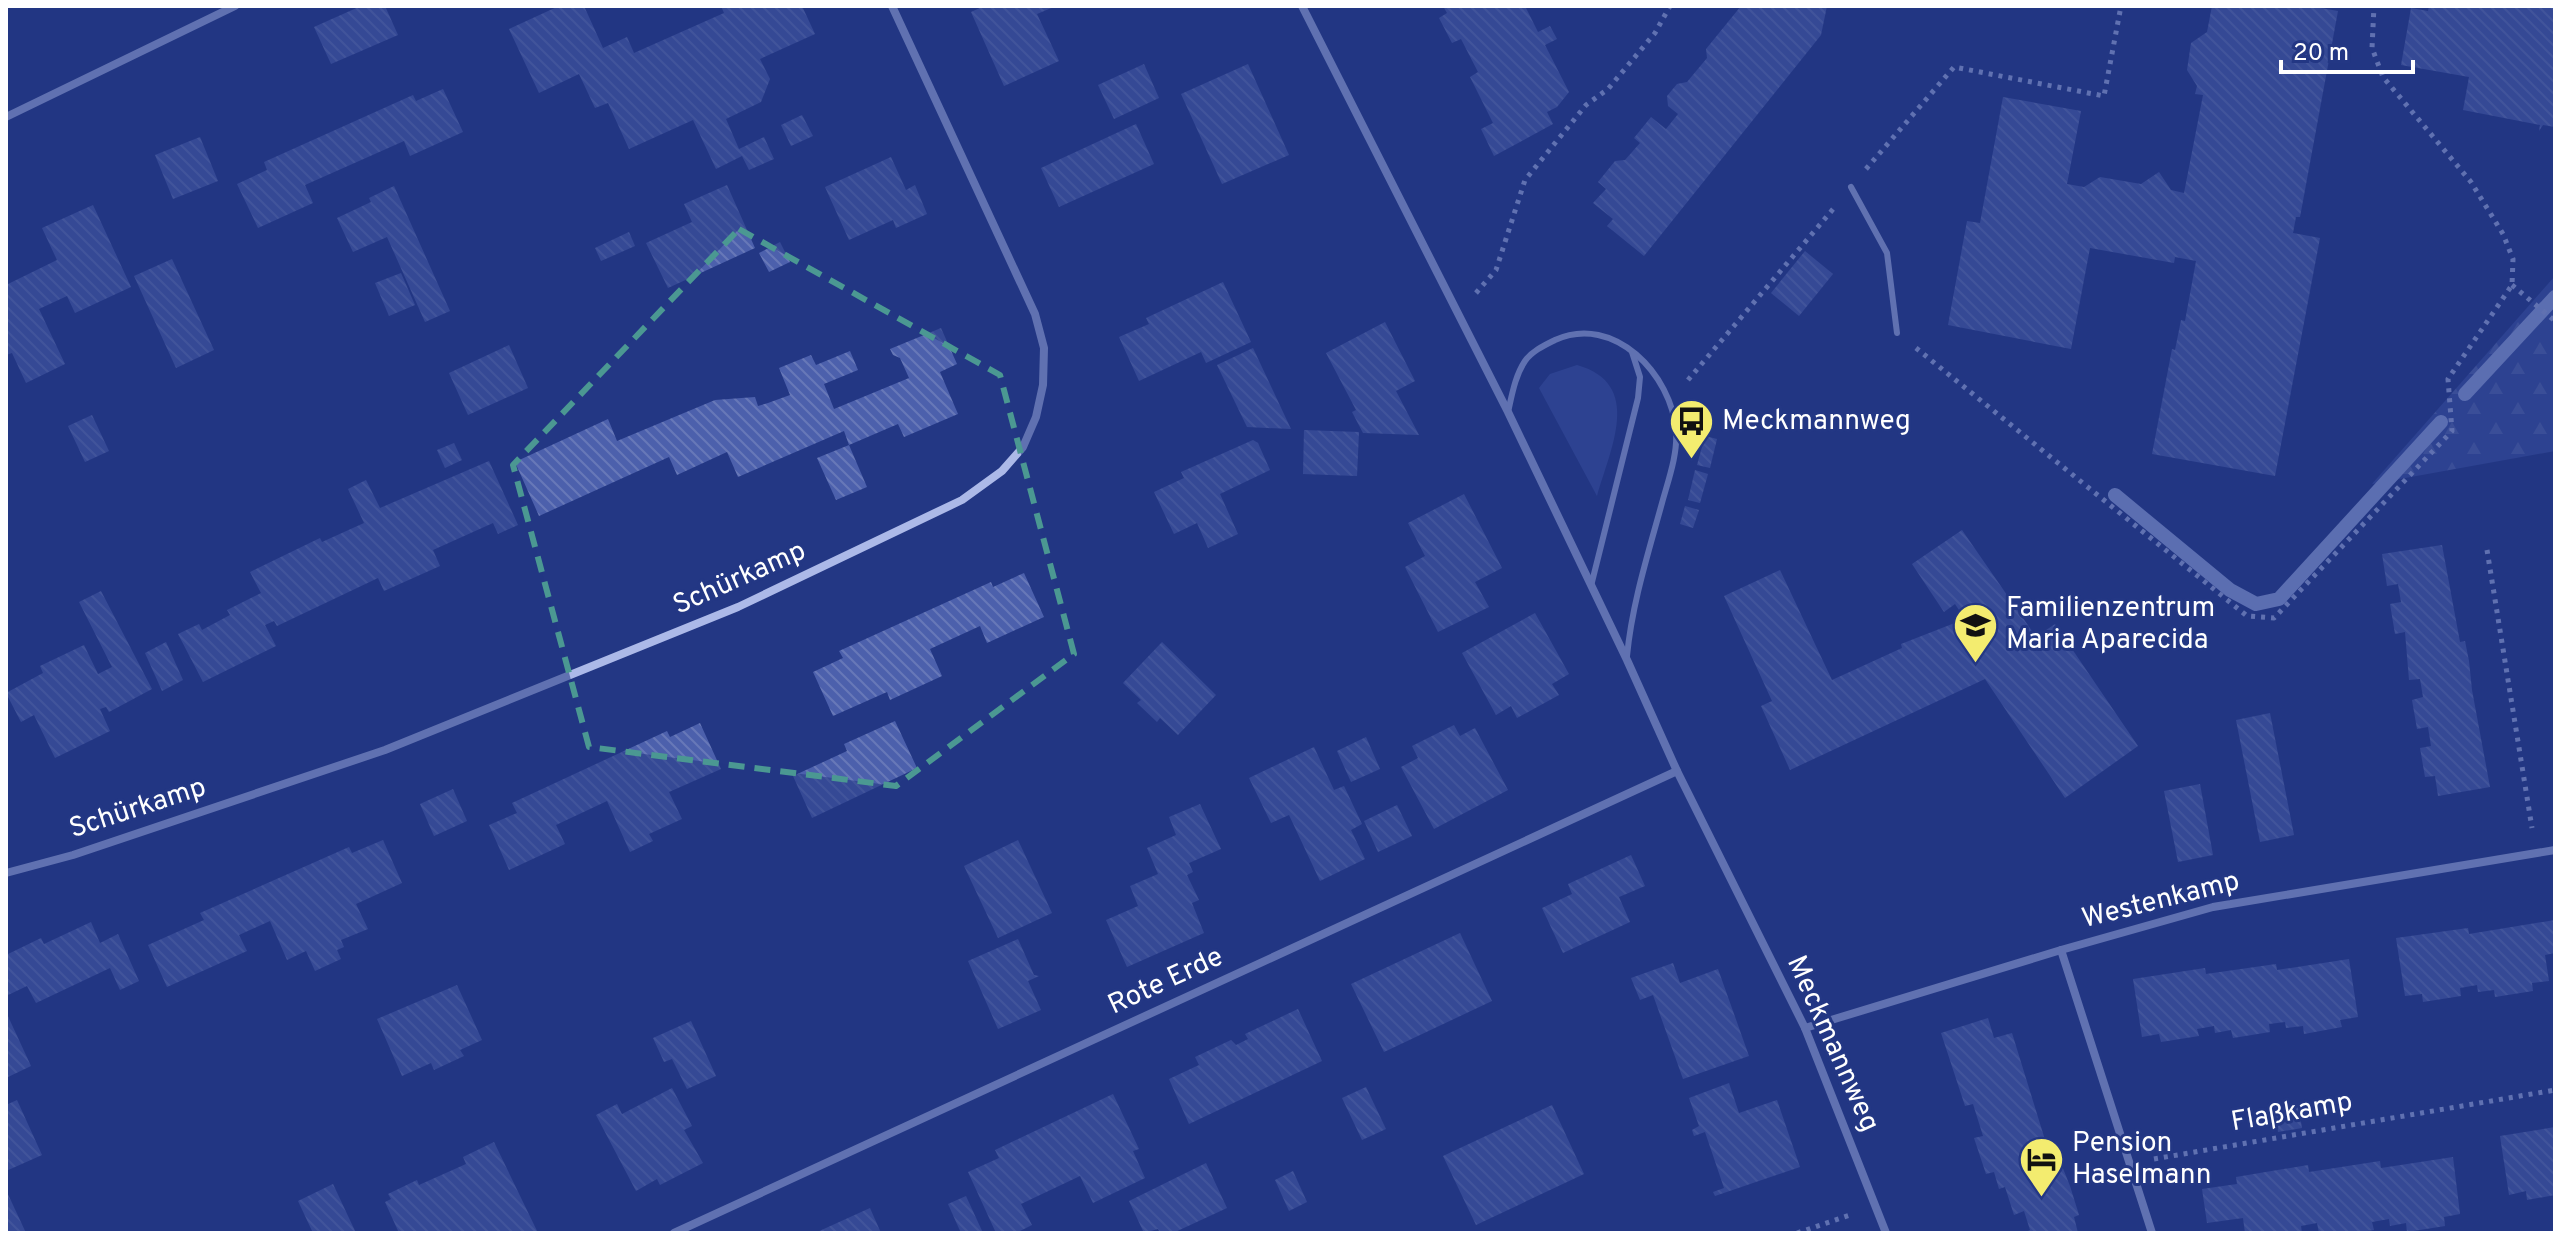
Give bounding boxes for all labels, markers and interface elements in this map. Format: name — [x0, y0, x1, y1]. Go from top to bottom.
scale bar — [2281, 24, 2413, 74]
text: 20 m — [2293, 39, 2349, 69]
bus stop icon: Meckmannweg — [1667, 398, 1715, 461]
place label: Meckmannweg — [1722, 404, 1911, 440]
street label: Schürkamp — [668, 534, 812, 624]
place label: Familienzentrum Maria Aparecida — [2006, 591, 2215, 659]
school or university icon: Familienzentrum Maria Aparecida — [1951, 601, 1999, 664]
street label: Schürkamp — [65, 770, 211, 848]
street label: Westenkamp — [2078, 864, 2244, 938]
street label: Rote Erde — [1103, 940, 1229, 1024]
street label: Meckmannweg — [1777, 950, 1887, 1138]
street label: Flaßkamp — [2228, 1085, 2356, 1141]
place label: Pension Haselmann — [2072, 1126, 2212, 1194]
hotel icon: Pension Haselmann — [2017, 1136, 2065, 1199]

